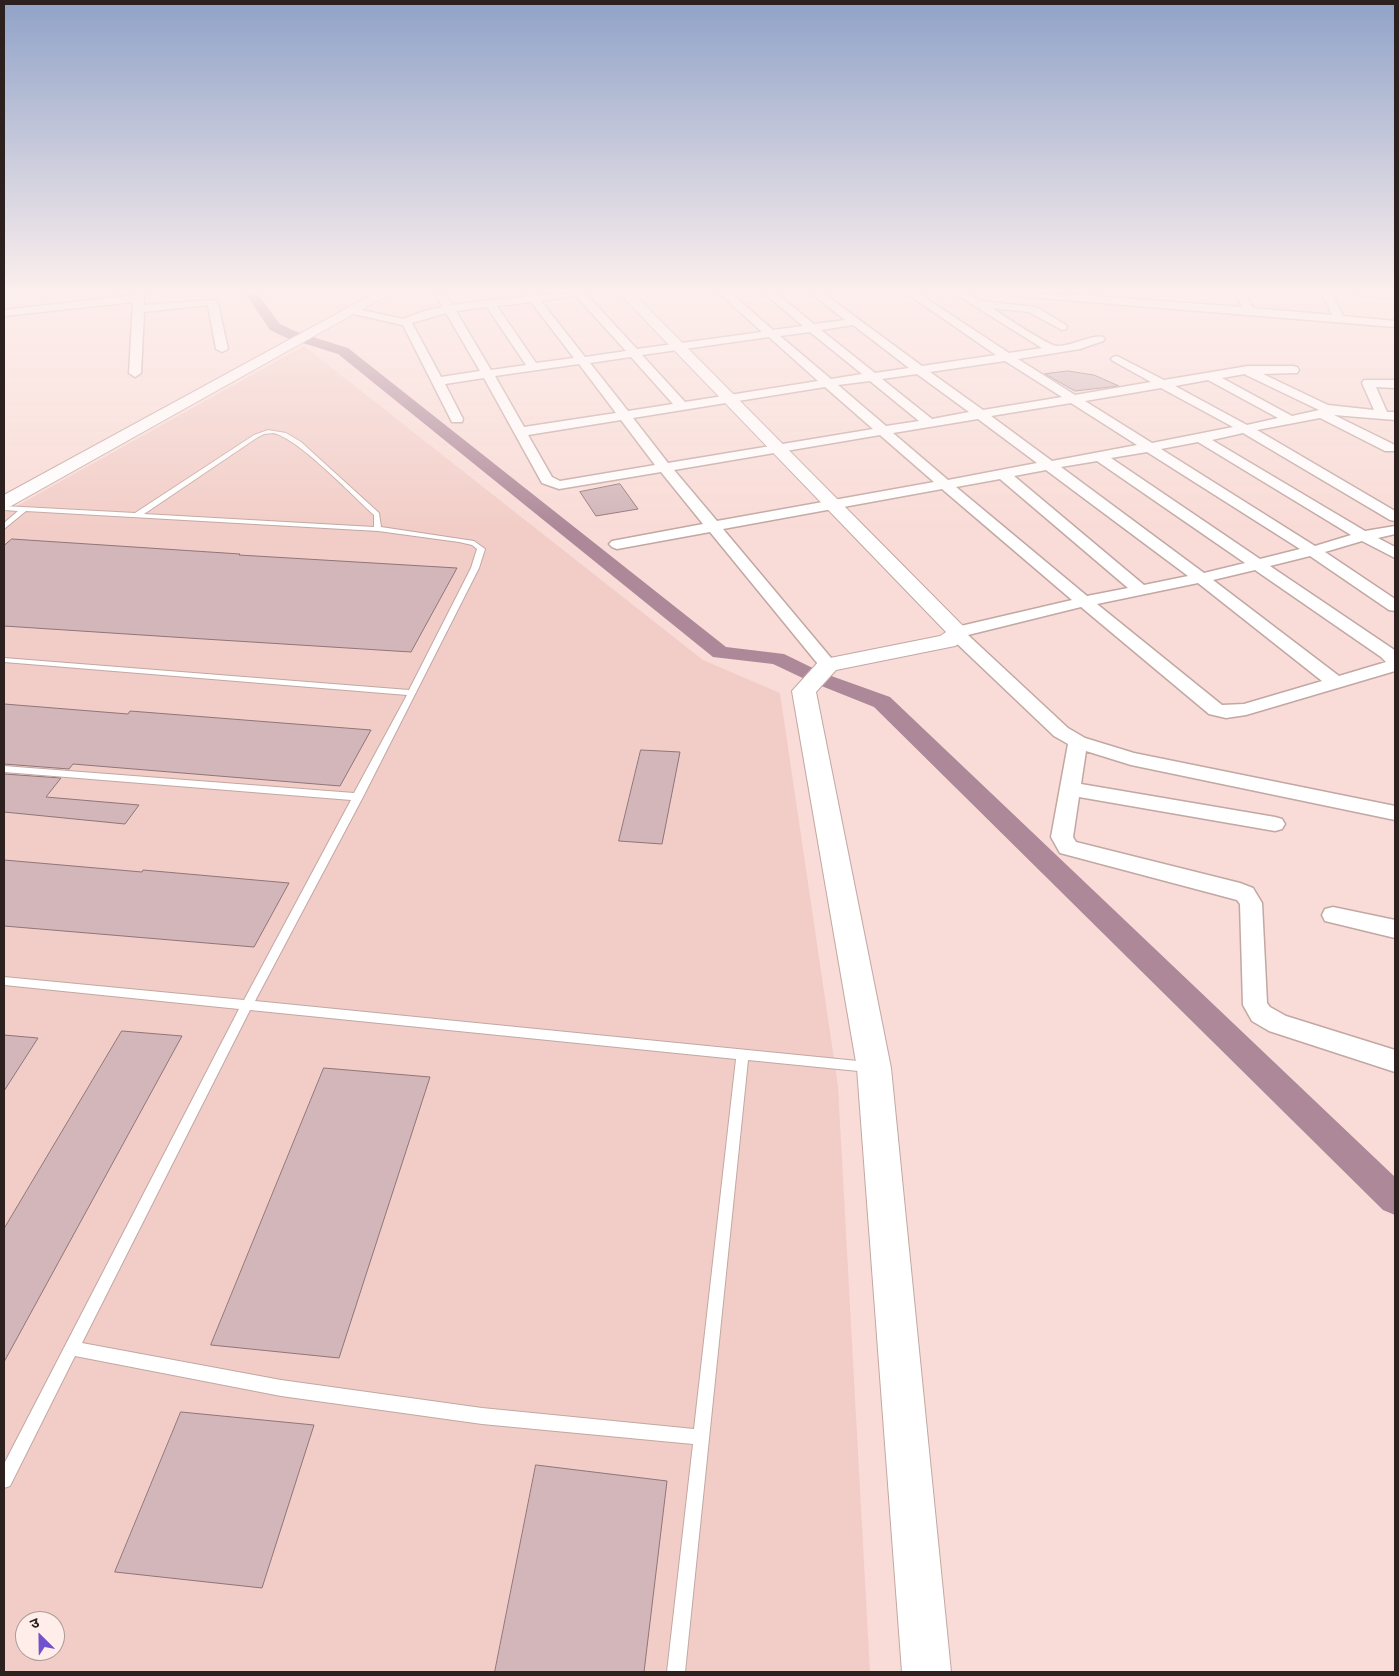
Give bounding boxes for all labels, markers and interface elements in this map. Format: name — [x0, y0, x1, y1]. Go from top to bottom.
north arrow — [15, 1611, 65, 1661]
text: उ — [27, 1613, 42, 1633]

